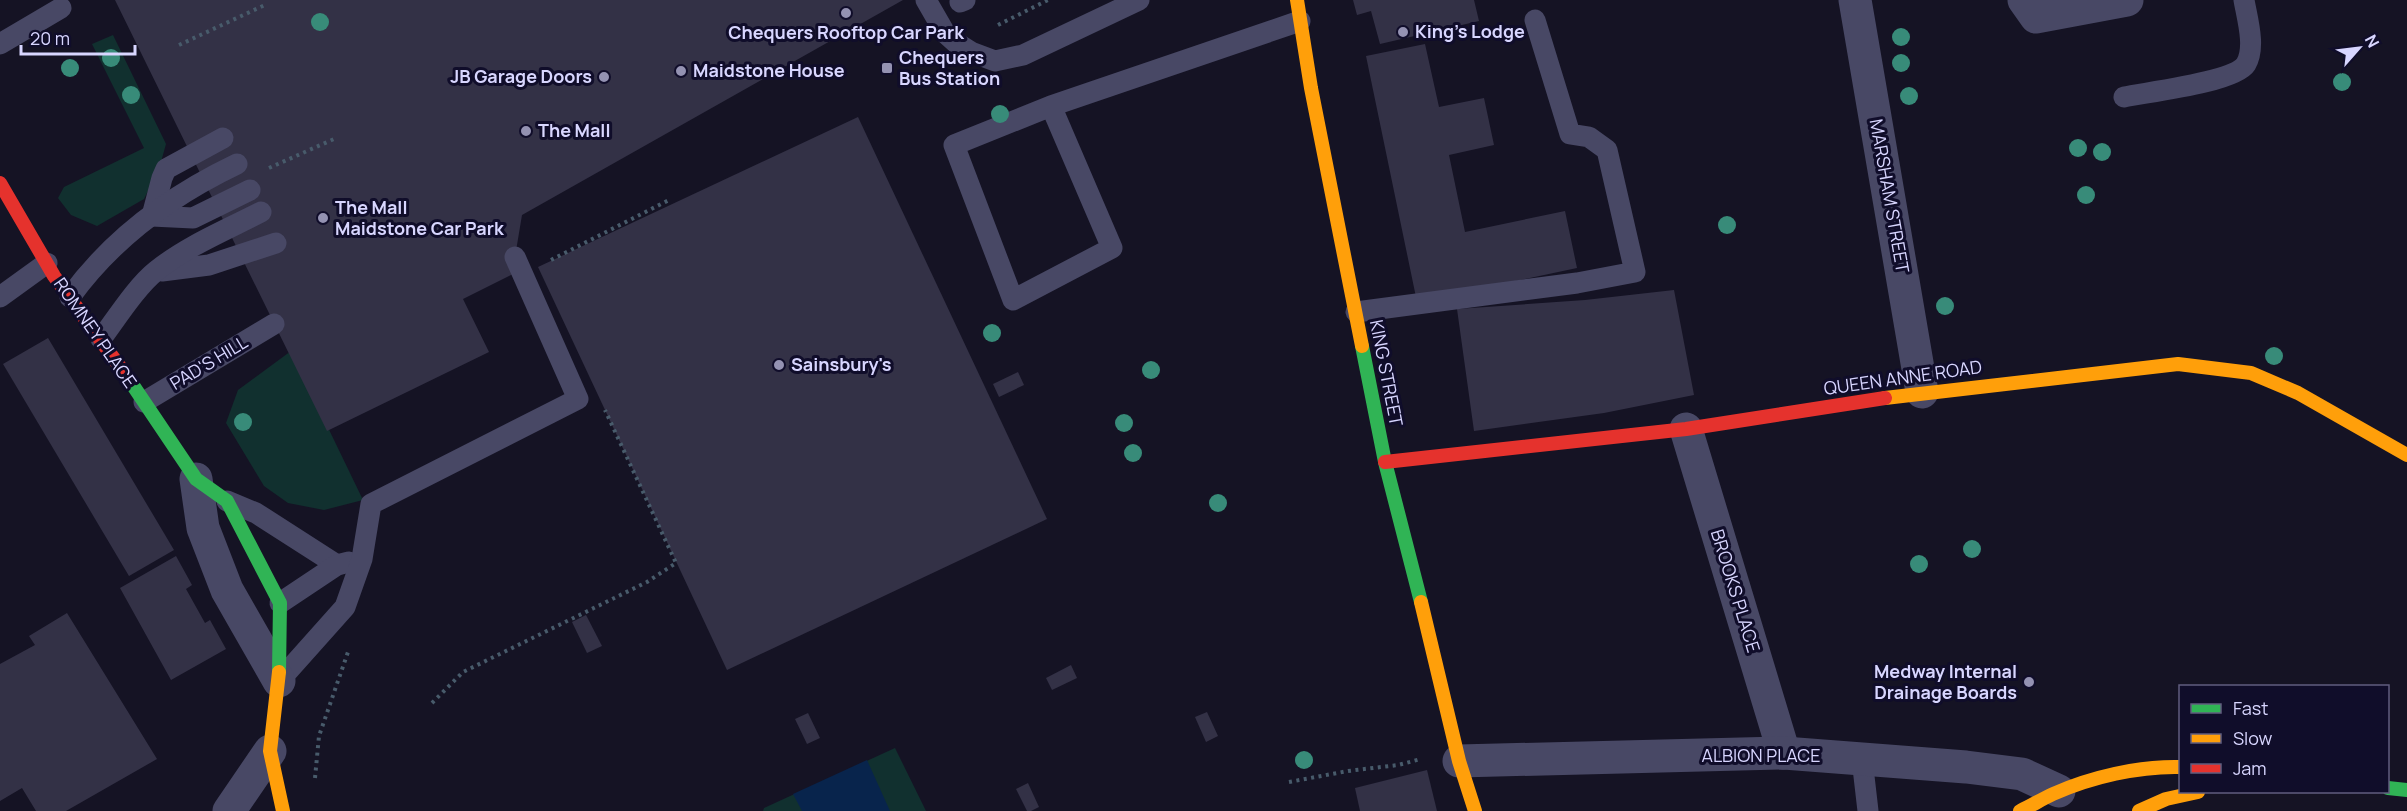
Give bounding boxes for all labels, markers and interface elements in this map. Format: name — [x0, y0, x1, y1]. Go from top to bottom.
marker: Chequers Rooftop Car Park — [839, 6, 853, 20]
scale bar — [21, 18, 135, 56]
north arrow — [2329, 18, 2389, 78]
place label: King's Lodge — [1415, 19, 1525, 43]
place label: Chequers Rooftop Car Park — [728, 20, 965, 44]
marker: King's Lodge — [1396, 25, 1410, 39]
text: 20 m — [30, 26, 70, 50]
text: N — [2360, 31, 2385, 51]
place label: Chequers Bus Station — [899, 45, 1000, 90]
place label: Maidstone House — [693, 58, 845, 82]
marker: Chequers Bus Station — [880, 61, 894, 75]
place label: JB Garage Doors — [450, 64, 592, 88]
marker: Maidstone House — [674, 64, 688, 78]
marker: JB Garage Doors — [597, 70, 611, 84]
street label: MARSHAM STREET — [1865, 117, 1915, 275]
place label: The Mall — [538, 118, 610, 142]
marker: The Mall — [519, 124, 533, 138]
place label: The Mall Maidstone Car Park — [335, 195, 505, 240]
marker: The Mall Maidstone Car Park — [316, 211, 330, 225]
street label: ROMNEY PLACE — [49, 273, 143, 392]
street label: KING STREET — [1365, 318, 1409, 428]
street label: PAD'S HILL — [165, 330, 252, 395]
place label: Sainsbury's — [791, 352, 892, 376]
street label: QUEEN ANNE ROAD — [1822, 354, 1984, 400]
marker: Sainsbury's — [772, 358, 786, 372]
street label: BROOKS PLACE — [1706, 526, 1766, 655]
place label: Medway Internal Drainage Boards — [1874, 659, 2017, 704]
marker: Medway Internal Drainage Boards — [2022, 675, 2036, 689]
legend — [2179, 685, 2389, 793]
text: Fast — [2233, 696, 2268, 720]
text: Slow — [2233, 726, 2273, 750]
street label: ALBION PLACE — [1701, 743, 1821, 767]
text: Jam — [2233, 756, 2267, 780]

